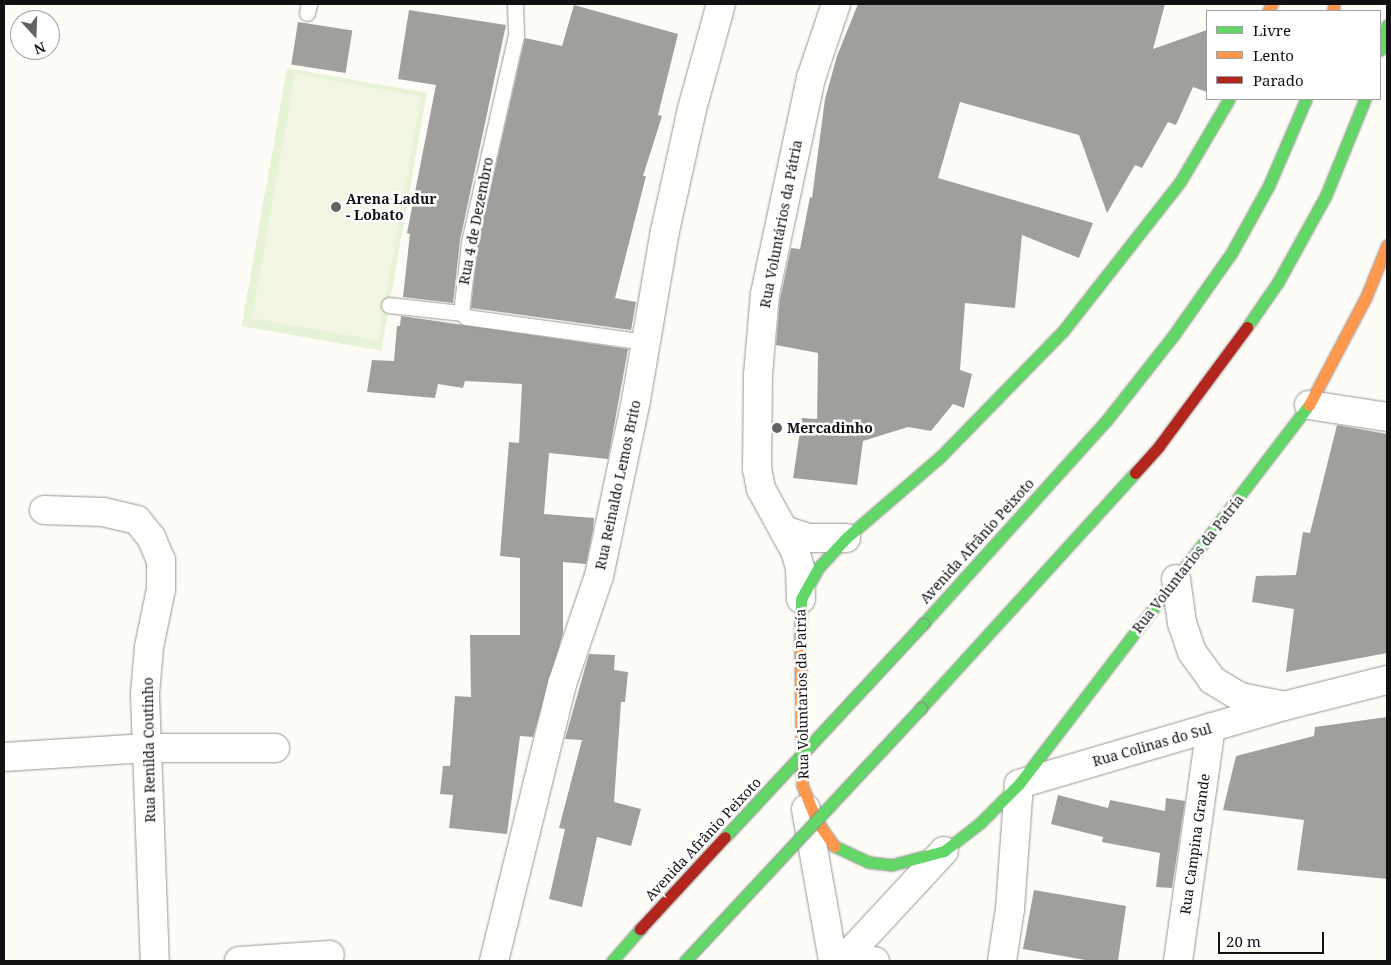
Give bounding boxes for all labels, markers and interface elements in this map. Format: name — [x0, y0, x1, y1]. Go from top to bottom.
north arrow — [10, 10, 60, 60]
legend — [1206, 10, 1381, 100]
text: Livre — [1253, 20, 1291, 40]
text: N — [32, 38, 48, 59]
text: Lento — [1253, 45, 1294, 65]
text: Parado — [1253, 70, 1304, 90]
street label: Rua Voluntários da Pátria — [756, 139, 806, 309]
street label: Rua 4 de Dezembro — [455, 156, 497, 286]
place label: Arena Ladur - Lobato — [346, 191, 437, 223]
marker: Arena Ladur - Lobato — [330, 201, 342, 213]
street label: Rua Reinaldo Lemos Brito — [592, 399, 644, 571]
place label: Mercadinho — [787, 420, 873, 436]
marker: Mercadinho — [771, 422, 783, 434]
street label: Avenida Afrânio Peixoto — [916, 475, 1038, 607]
street label: Rua Voluntarios da Patría — [1129, 492, 1247, 636]
street label: Rua Voluntarios da Patría — [792, 608, 812, 780]
street label: Rua Renilda Coutinho — [139, 677, 159, 823]
street label: Rua Colinas do Sul — [1091, 720, 1213, 770]
street label: Rua Campina Grande — [1177, 772, 1213, 916]
street label: Avenida Afrânio Peixoto — [642, 774, 764, 904]
scale bar — [1221, 922, 1327, 954]
text: 20 m — [1226, 931, 1261, 951]

